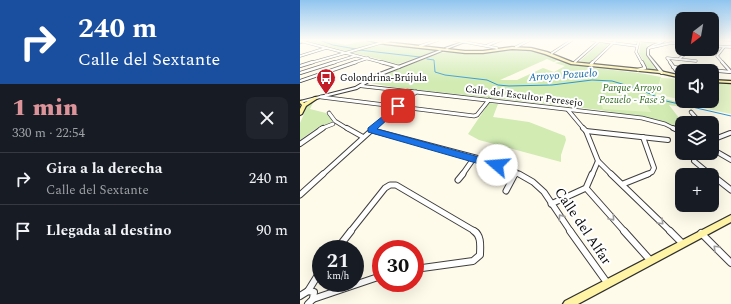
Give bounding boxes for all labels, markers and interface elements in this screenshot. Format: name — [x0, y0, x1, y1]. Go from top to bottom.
text: 240 m — [78, 7, 157, 50]
north arrow — [675, 12, 719, 56]
map controls — [675, 12, 719, 212]
icon: right — [12, 16, 64, 68]
text: Calle del Sextante — [78, 46, 220, 73]
water label: Arroyo Pozuelo — [527, 64, 598, 86]
button: sound — [675, 64, 719, 108]
bus stop icon: Golondrina-Brújula — [315, 67, 337, 95]
place label: Golondrina-Brújula — [340, 70, 427, 86]
park label: Parque Arroyo Pozuelo - Fase 3 — [599, 80, 665, 108]
street label: Calle del Escultor Peresejo — [464, 81, 584, 111]
pin — [381, 89, 415, 123]
text: 1 min — [12, 90, 78, 126]
icon: arrive — [387, 95, 409, 117]
button: close — [246, 97, 288, 139]
button: layers — [675, 116, 719, 160]
text: 330 m · 22:54 — [12, 123, 85, 143]
position arrow — [476, 144, 518, 186]
text: Gira a la derecha — [46, 157, 162, 180]
text: 240 m — [249, 167, 288, 190]
icon: right — [12, 168, 34, 190]
button: + — [675, 168, 719, 212]
text: Calle del Sextante — [46, 180, 149, 200]
street label: Calle del Alfar — [549, 183, 617, 269]
one-way arrow — [608, 213, 615, 220]
one-way arrow — [559, 215, 566, 222]
one-way arrow — [656, 217, 663, 225]
text: Llegada al destino — [46, 219, 171, 242]
text: 90 m — [256, 219, 288, 242]
icon: arrive — [12, 220, 34, 242]
speed limit sign: 30 — [372, 240, 424, 292]
one-way arrow — [713, 245, 721, 253]
text: 21 — [327, 246, 349, 276]
text: km/h — [327, 268, 349, 284]

